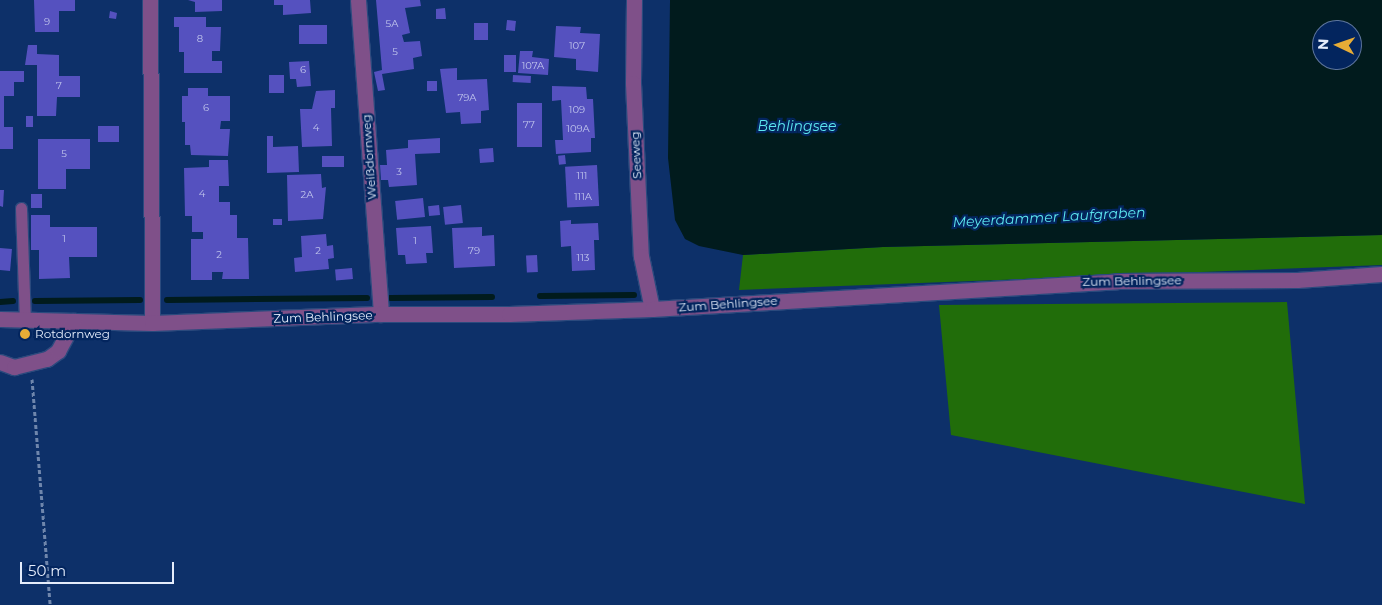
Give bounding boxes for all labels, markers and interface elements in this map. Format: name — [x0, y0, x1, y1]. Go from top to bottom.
house number: 9 — [44, 16, 50, 28]
house number: 5A — [386, 18, 398, 30]
north arrow — [1312, 20, 1362, 70]
house number: 8 — [197, 33, 203, 45]
text: N — [1314, 38, 1332, 50]
house number: 107 — [569, 40, 585, 52]
house number: 5 — [392, 46, 398, 58]
house number: 107A — [522, 60, 544, 72]
house number: 6 — [300, 64, 306, 76]
house number: 7 — [56, 80, 62, 92]
house number: 79A — [457, 92, 477, 104]
house number: 6 — [203, 102, 209, 114]
house number: 109 — [569, 104, 585, 116]
street label: Weißdornweg — [359, 114, 379, 200]
water label: Behlingsee — [758, 118, 836, 134]
house number: 77 — [523, 119, 535, 131]
house number: 4 — [313, 122, 319, 134]
house number: 109A — [566, 123, 590, 135]
street label: Seeweg — [628, 131, 644, 179]
house number: 5 — [61, 148, 67, 160]
house number: 3 — [396, 166, 402, 178]
house number: 111 — [577, 170, 587, 182]
house number: 4 — [199, 188, 205, 200]
house number: 2A — [301, 189, 313, 201]
house number: 111A — [574, 191, 592, 203]
water label: Meyerdammer Laufgraben — [952, 204, 1146, 230]
house number: 1 — [62, 233, 66, 245]
house number: 1 — [413, 235, 417, 247]
house number: 2 — [315, 245, 321, 257]
house number: 79 — [468, 245, 480, 257]
house number: 2 — [216, 249, 222, 261]
house number: 113 — [577, 252, 589, 264]
street label: Zum Behlingsee — [1082, 273, 1182, 289]
street label: Zum Behlingsee — [678, 293, 778, 315]
street label: Zum Behlingsee — [273, 308, 373, 326]
place label: Rotdornweg — [35, 327, 110, 341]
marker: Rotdornweg — [19, 328, 31, 340]
scale bar — [22, 552, 176, 584]
text: 50 m — [28, 561, 66, 580]

